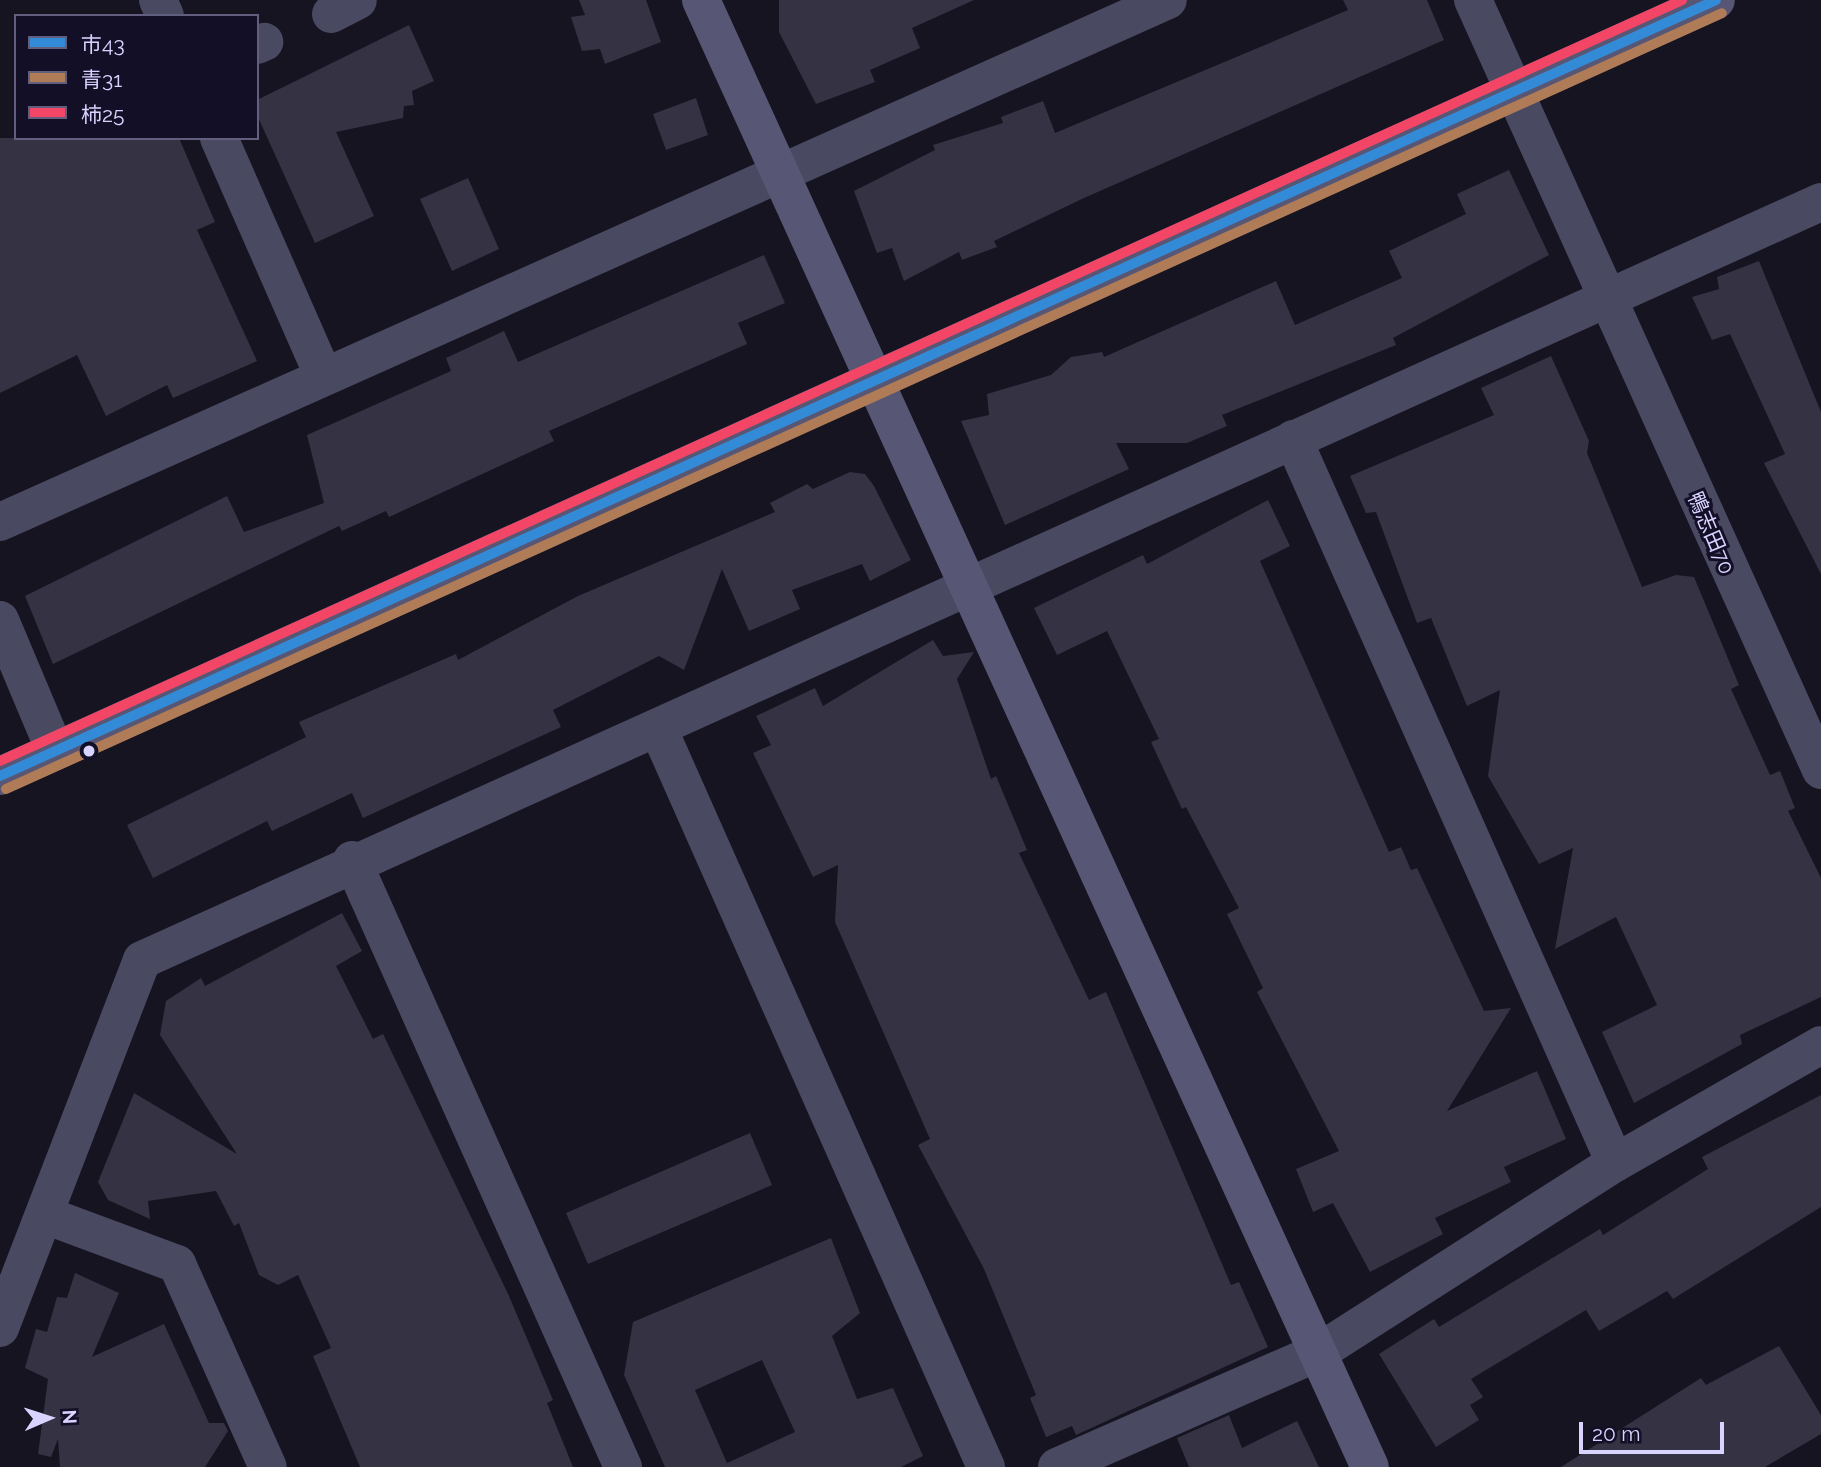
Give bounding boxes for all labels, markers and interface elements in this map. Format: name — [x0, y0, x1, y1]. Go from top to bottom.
legend — [14, 14, 259, 140]
text: 市43 — [81, 32, 125, 57]
text: 青31 — [81, 67, 122, 92]
text: 柿25 — [81, 102, 124, 127]
street label: 鴨志田70 — [1682, 488, 1740, 578]
unlabelled marker — [82, 744, 96, 758]
north arrow — [14, 1383, 84, 1453]
scale bar — [1583, 1408, 1728, 1452]
text: N — [59, 1409, 81, 1425]
text: 20 m — [1592, 1421, 1640, 1446]

